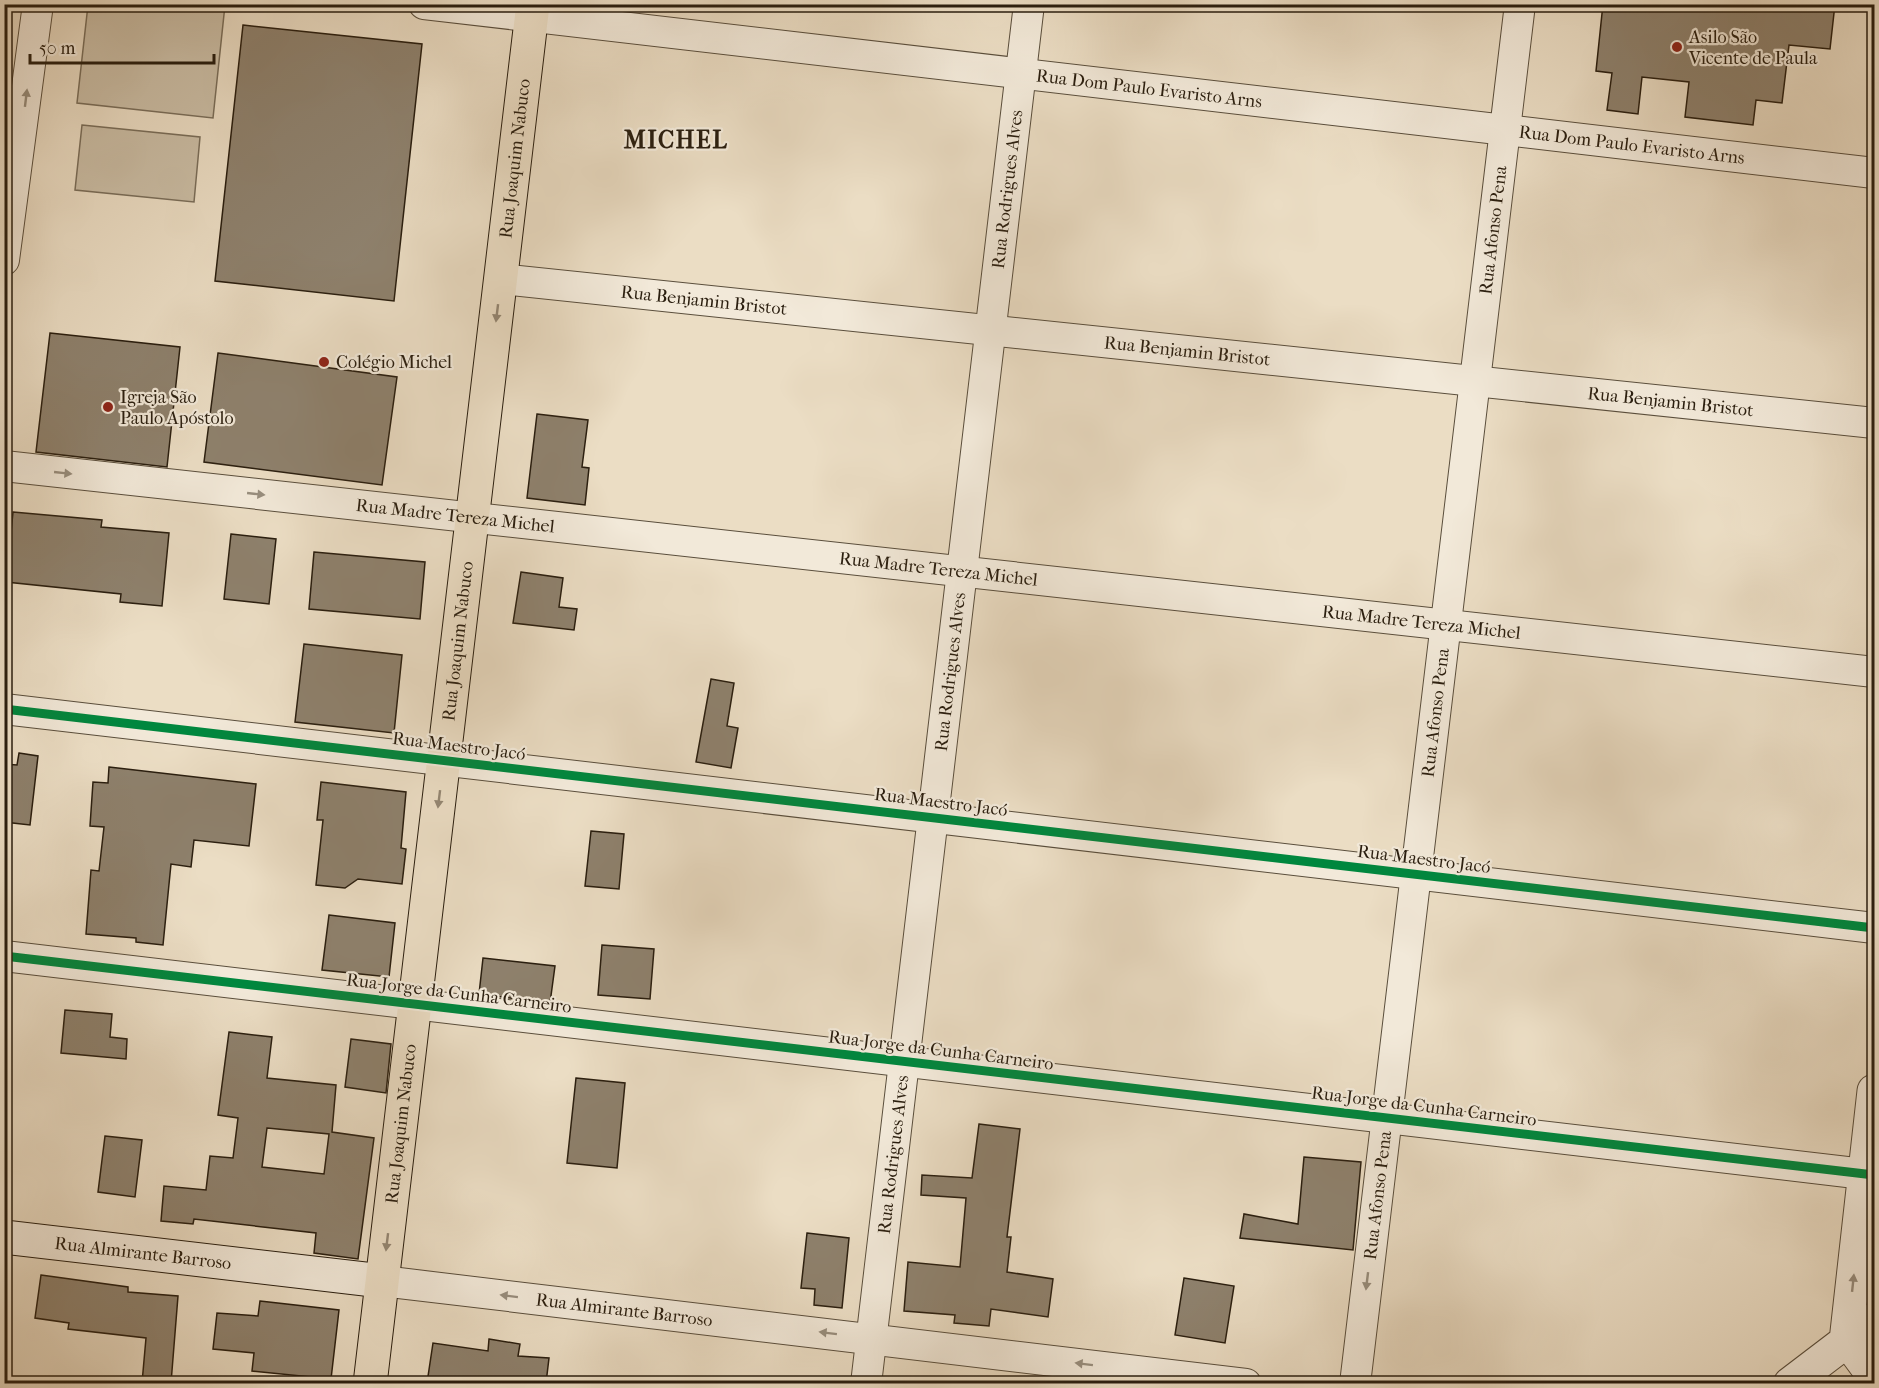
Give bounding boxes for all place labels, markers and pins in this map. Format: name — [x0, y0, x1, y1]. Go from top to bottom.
place label: Asilo São Vicente de Paula — [1688, 27, 1818, 69]
marker: Asilo São Vicente de Paula — [1670, 40, 1684, 54]
place label: Colégio Michel — [336, 352, 452, 373]
marker: Colégio Michel — [317, 355, 331, 369]
place label: Igreja São Paulo Apóstolo — [120, 387, 234, 429]
marker: Igreja São Paulo Apóstolo — [101, 400, 115, 414]

